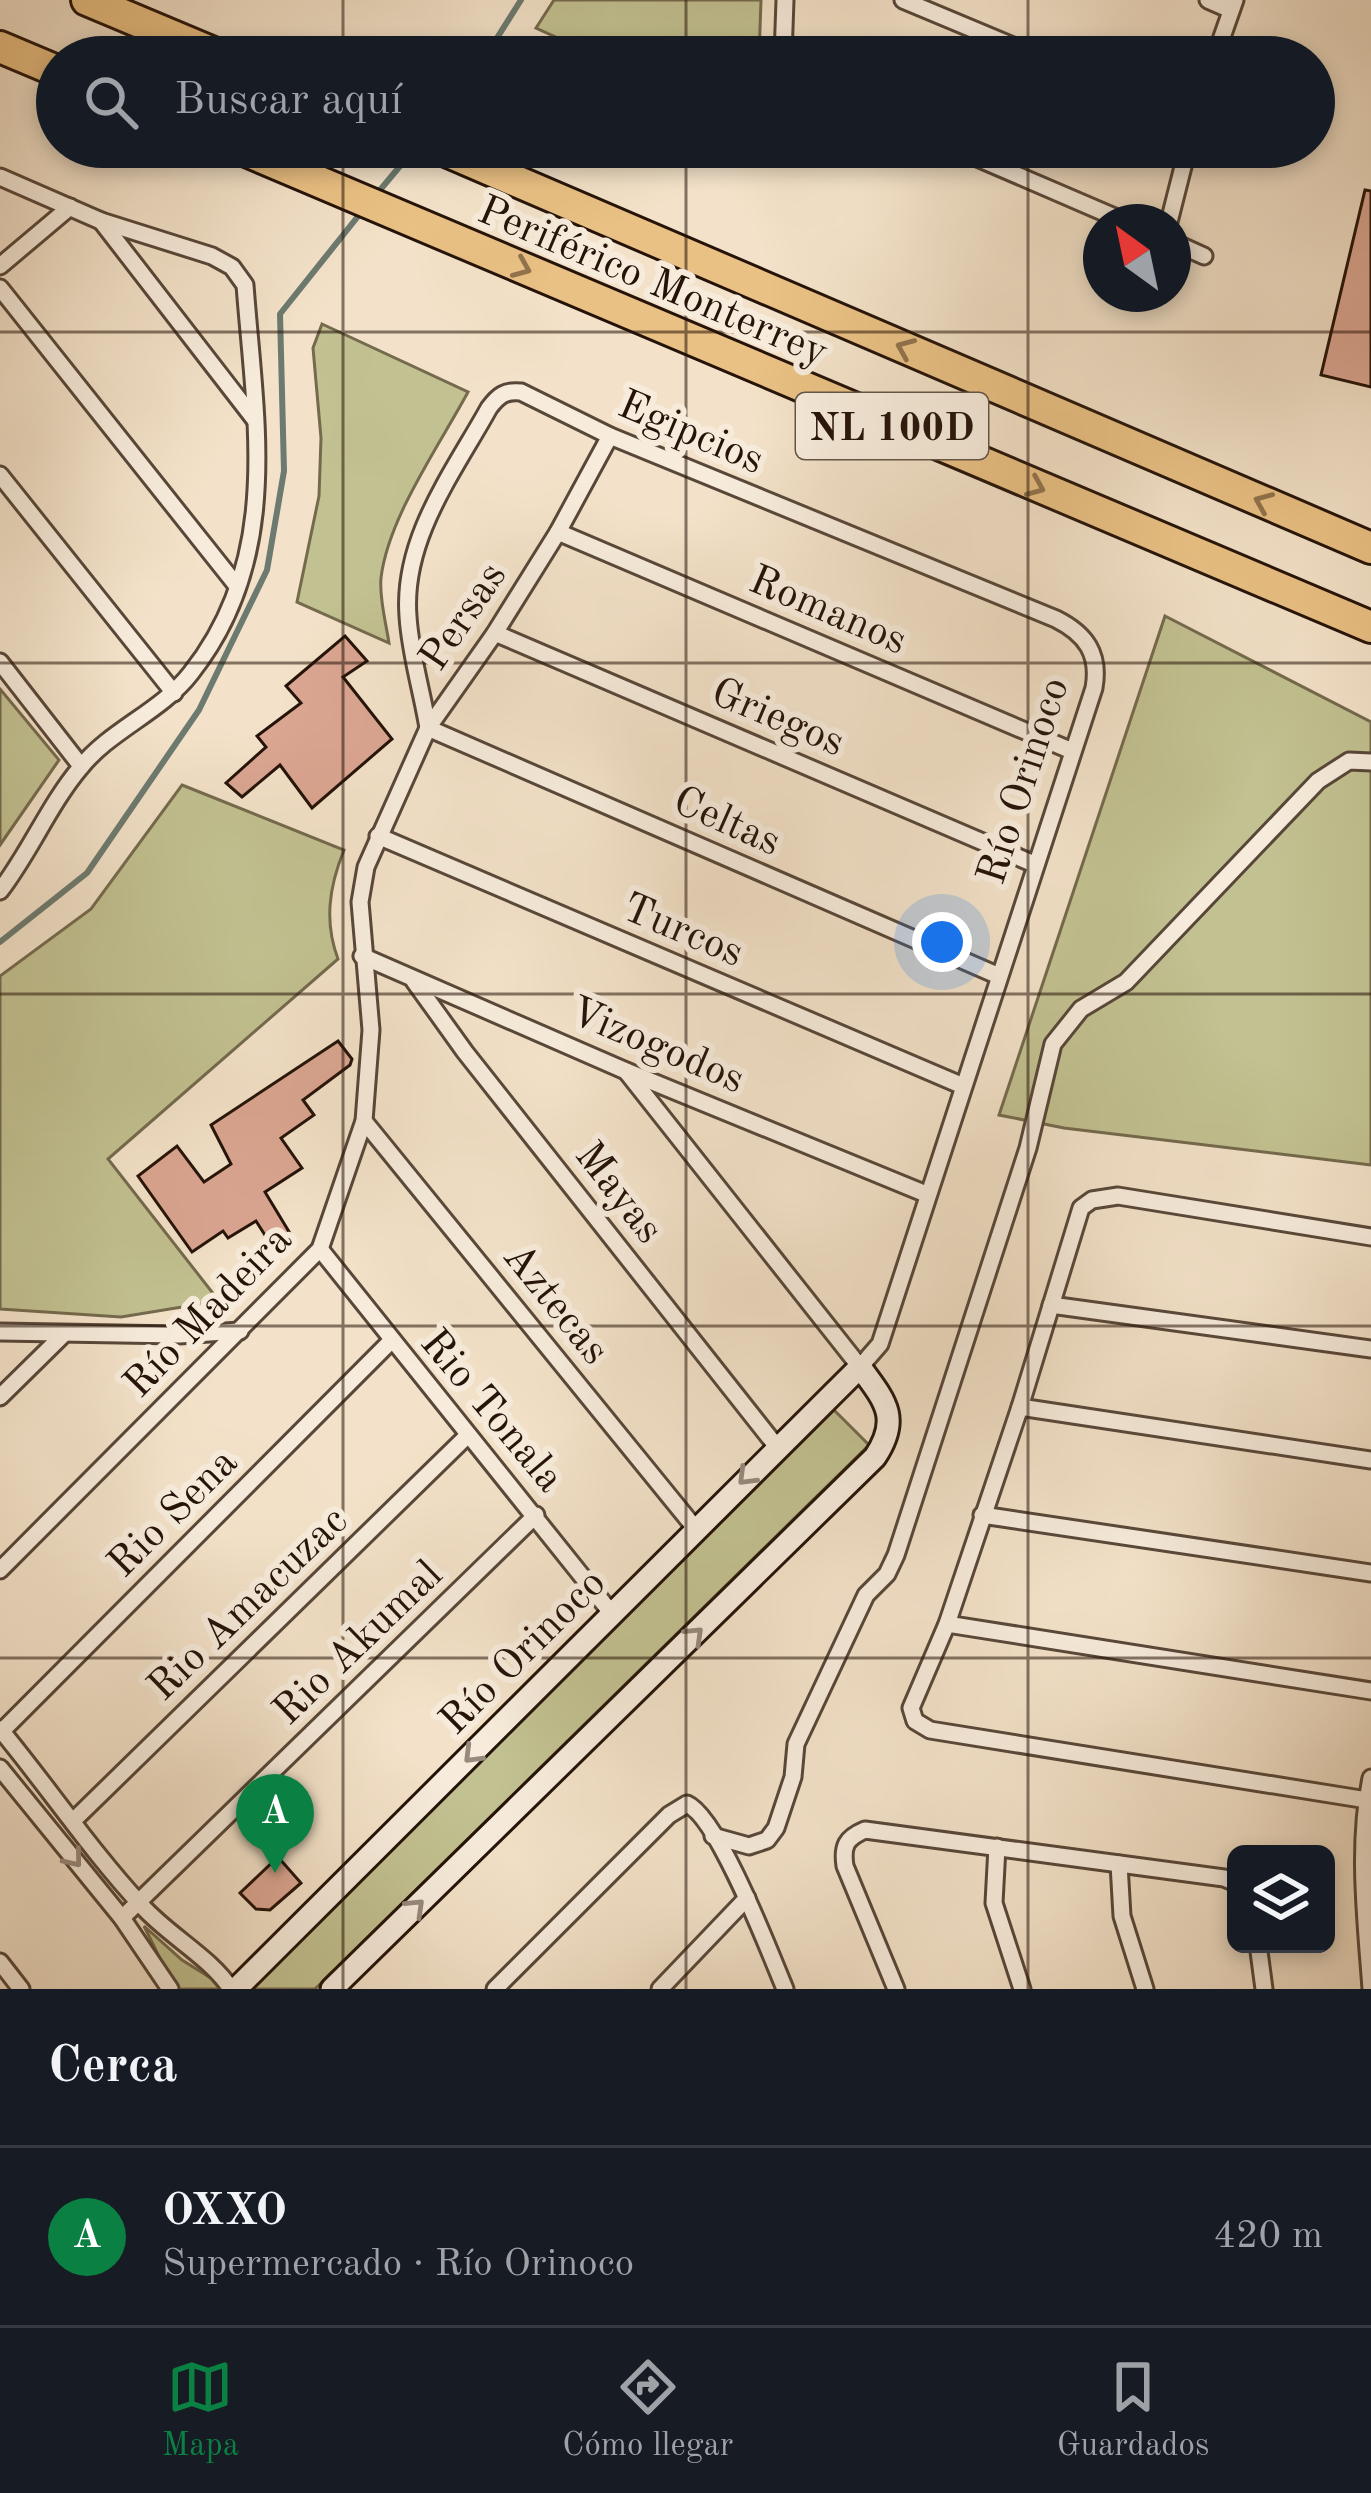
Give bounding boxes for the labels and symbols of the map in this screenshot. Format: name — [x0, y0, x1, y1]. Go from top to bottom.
street label: Periférico Monterrey — [471, 190, 834, 375]
north arrow — [1083, 204, 1191, 312]
one-way arrow — [511, 254, 532, 278]
one-way arrow — [896, 338, 917, 362]
street label: Egipcios — [612, 384, 769, 483]
road number: NL 100D — [796, 393, 988, 459]
one-way arrow — [1024, 473, 1045, 497]
one-way arrow — [1254, 492, 1276, 516]
street label: Persas — [413, 556, 515, 679]
street label: Romanos — [742, 560, 912, 664]
street label: Griegos — [705, 672, 850, 765]
street label: Río Orinoco — [972, 673, 1078, 890]
street label: Celtas — [666, 781, 786, 865]
street label: Turcos — [616, 888, 749, 976]
your location — [912, 912, 972, 972]
street label: Vizogodos — [563, 991, 750, 1102]
street label: Mayas — [566, 1135, 670, 1252]
street label: Río Madeira — [117, 1219, 301, 1407]
street label: Aztecas — [494, 1236, 616, 1373]
street label: Rio Tonala — [411, 1322, 570, 1501]
street label: Rio Sena — [101, 1441, 246, 1586]
one-way arrow — [738, 1463, 760, 1485]
street label: Rio Amacuzac — [141, 1500, 356, 1710]
street label: Rio Akumal — [267, 1554, 451, 1734]
street label: Río Orinoco — [433, 1562, 615, 1744]
one-way arrow — [681, 1628, 703, 1650]
one-way arrow — [464, 1740, 486, 1762]
pin: A — [236, 1774, 314, 1873]
one-way arrow — [59, 1845, 81, 1867]
one-way arrow — [402, 1900, 424, 1922]

